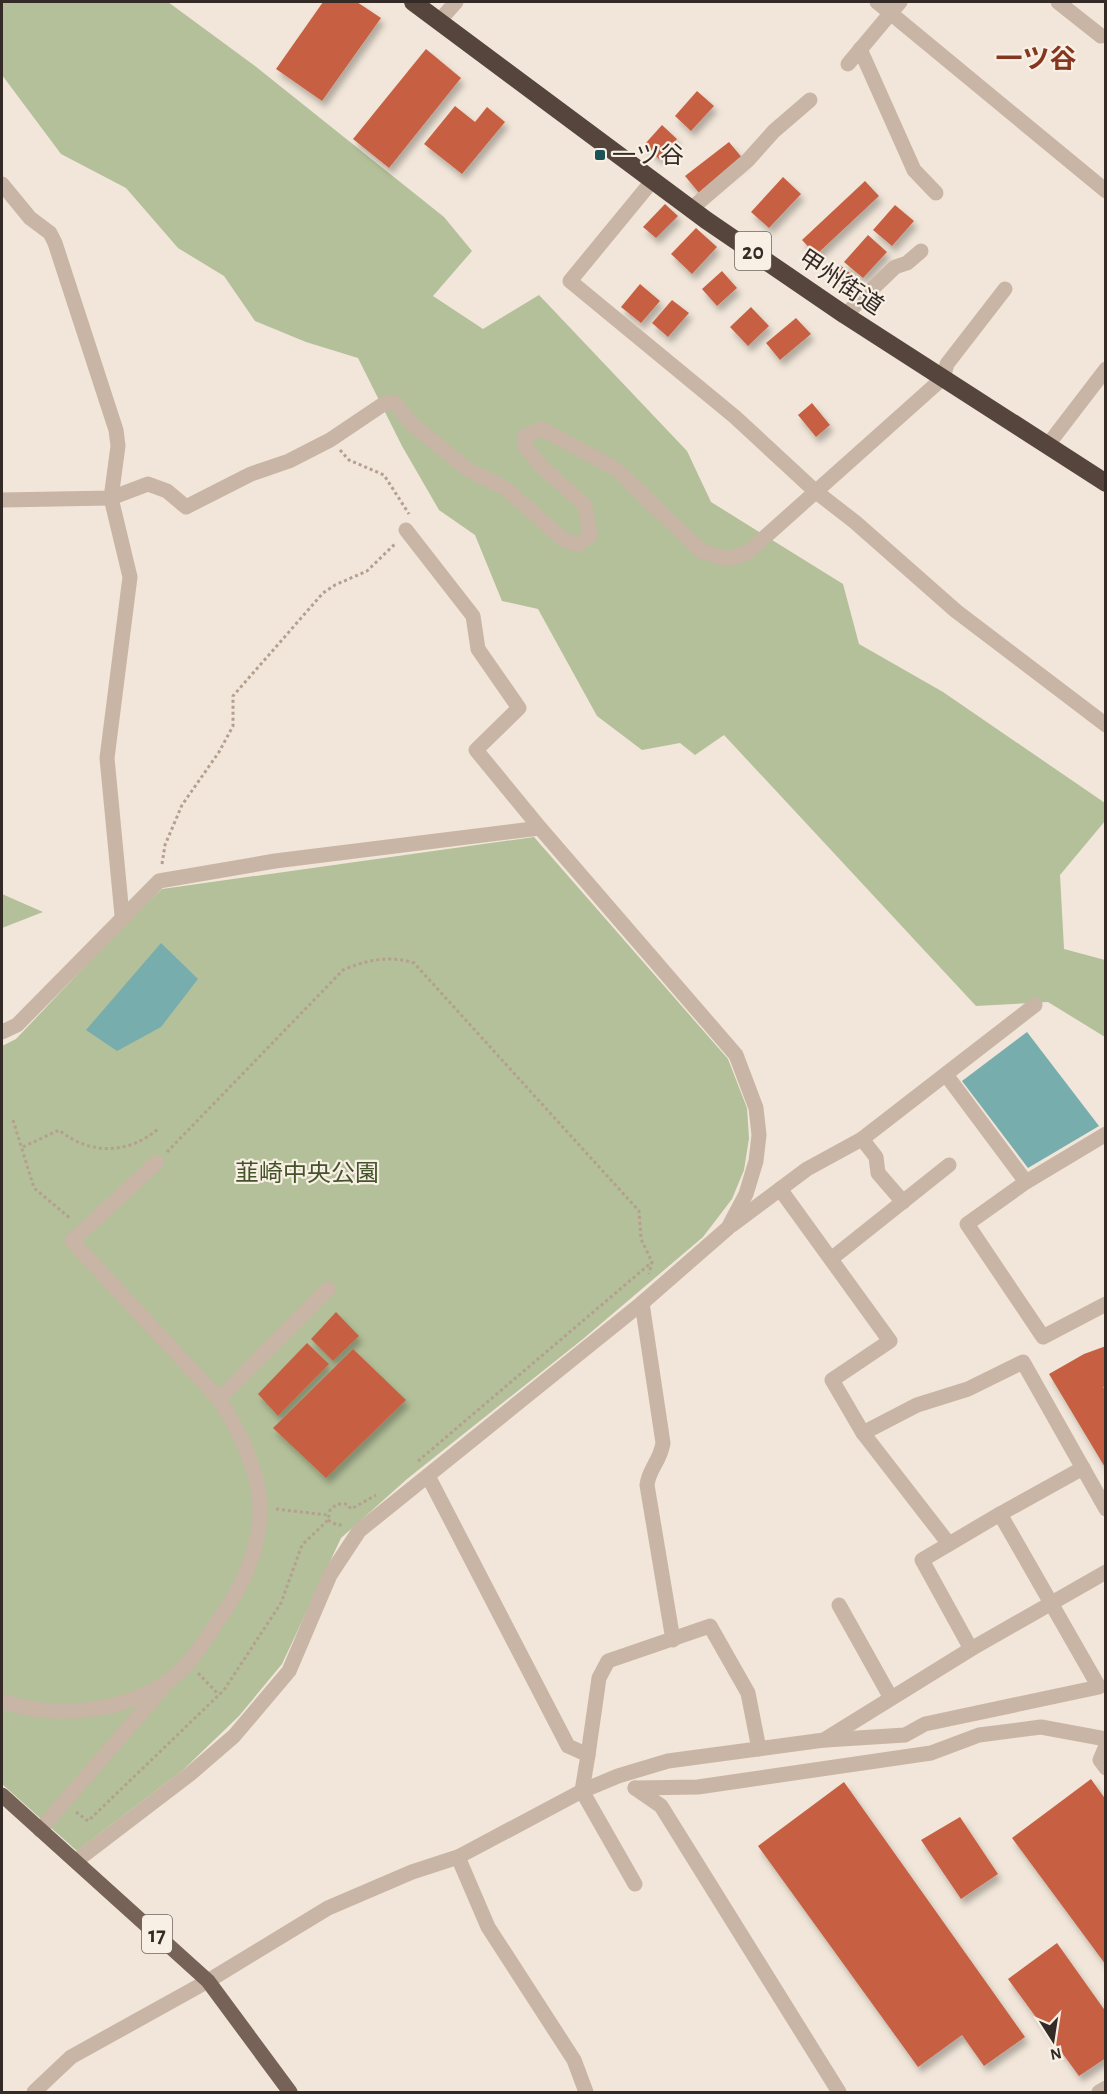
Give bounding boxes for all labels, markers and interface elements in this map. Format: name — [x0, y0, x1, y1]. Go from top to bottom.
district label: 一ツ谷 — [996, 45, 1077, 73]
place label: 一ツ谷 — [612, 143, 684, 168]
marker: 一ツ谷 — [593, 148, 607, 162]
road number: 20 — [735, 232, 771, 270]
street label: 甲州街道 — [794, 244, 888, 320]
park label: 韮崎中央公園 — [235, 1160, 379, 1186]
road number: 17 — [142, 1915, 172, 1953]
north arrow — [1023, 2010, 1083, 2070]
text: N — [1049, 2045, 1063, 2063]

